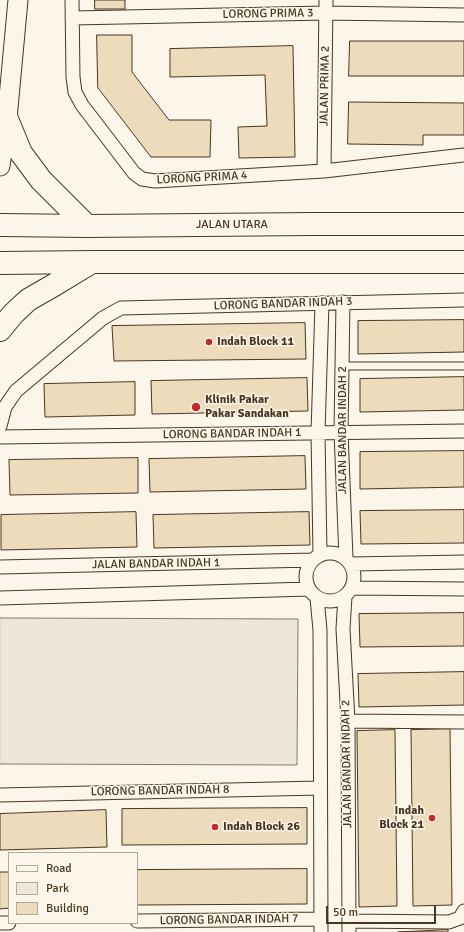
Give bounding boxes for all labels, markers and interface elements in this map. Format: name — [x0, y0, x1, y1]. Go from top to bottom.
street label: LORONG PRIMA 3 — [222, 6, 314, 22]
street label: JALAN PRIMA 2 — [317, 46, 333, 126]
street label: LORONG PRIMA 4 — [156, 168, 248, 188]
street label: JALAN UTARA — [196, 218, 268, 232]
street label: LORONG BANDAR INDAH 3 — [213, 294, 353, 314]
place label: Indah Block 11 — [217, 335, 294, 349]
marker: Indah Block 11 — [204, 337, 214, 347]
street label: JALAN BANDAR INDAH 2 — [336, 366, 350, 494]
place label: Klinik Pakar Pakar Sandakan — [205, 393, 289, 421]
marker: Klinik Pakar Pakar Sandakan — [190, 401, 202, 413]
street label: LORONG BANDAR INDAH 1 — [163, 426, 301, 442]
street label: JALAN BANDAR INDAH 1 — [92, 556, 220, 572]
street label: JALAN BANDAR INDAH 2 — [339, 700, 355, 828]
street label: LORONG BANDAR INDAH 8 — [91, 783, 229, 799]
place label: Indah Block 21 — [379, 804, 424, 832]
marker: Indah Block 21 — [427, 813, 437, 823]
place label: Indah Block 26 — [223, 820, 300, 834]
marker: Indah Block 26 — [210, 822, 220, 832]
legend — [8, 852, 138, 924]
text: Road — [46, 861, 72, 876]
text: Park — [46, 881, 69, 896]
scale bar — [328, 898, 438, 924]
text: Building — [46, 901, 89, 916]
text: 50 m — [333, 905, 358, 920]
street label: LORONG BANDAR INDAH 7 — [160, 912, 298, 928]

